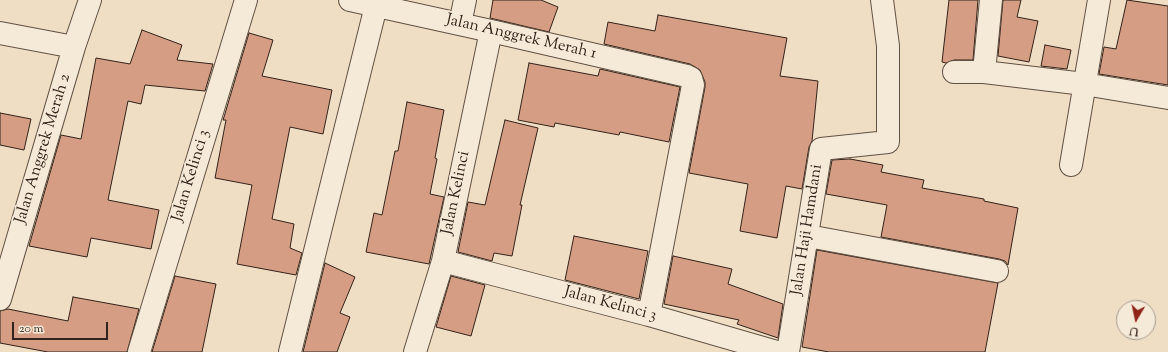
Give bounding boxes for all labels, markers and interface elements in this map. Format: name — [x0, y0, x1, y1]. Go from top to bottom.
street label: Jalan Anggrek Merah 1 — [444, 11, 598, 65]
street label: Jalan Anggrek Merah 2 — [12, 72, 76, 226]
street label: Jalan Kelinci 3 — [169, 128, 215, 224]
street label: Jalan Kelinci — [439, 149, 475, 237]
street label: Jalan Haji Hamdani — [788, 163, 828, 297]
street label: Jalan Kelinci 3 — [562, 283, 658, 327]
north arrow — [1116, 300, 1156, 340]
scale bar — [14, 314, 110, 340]
text: 20 m — [19, 320, 43, 338]
text: U — [1129, 322, 1140, 339]

